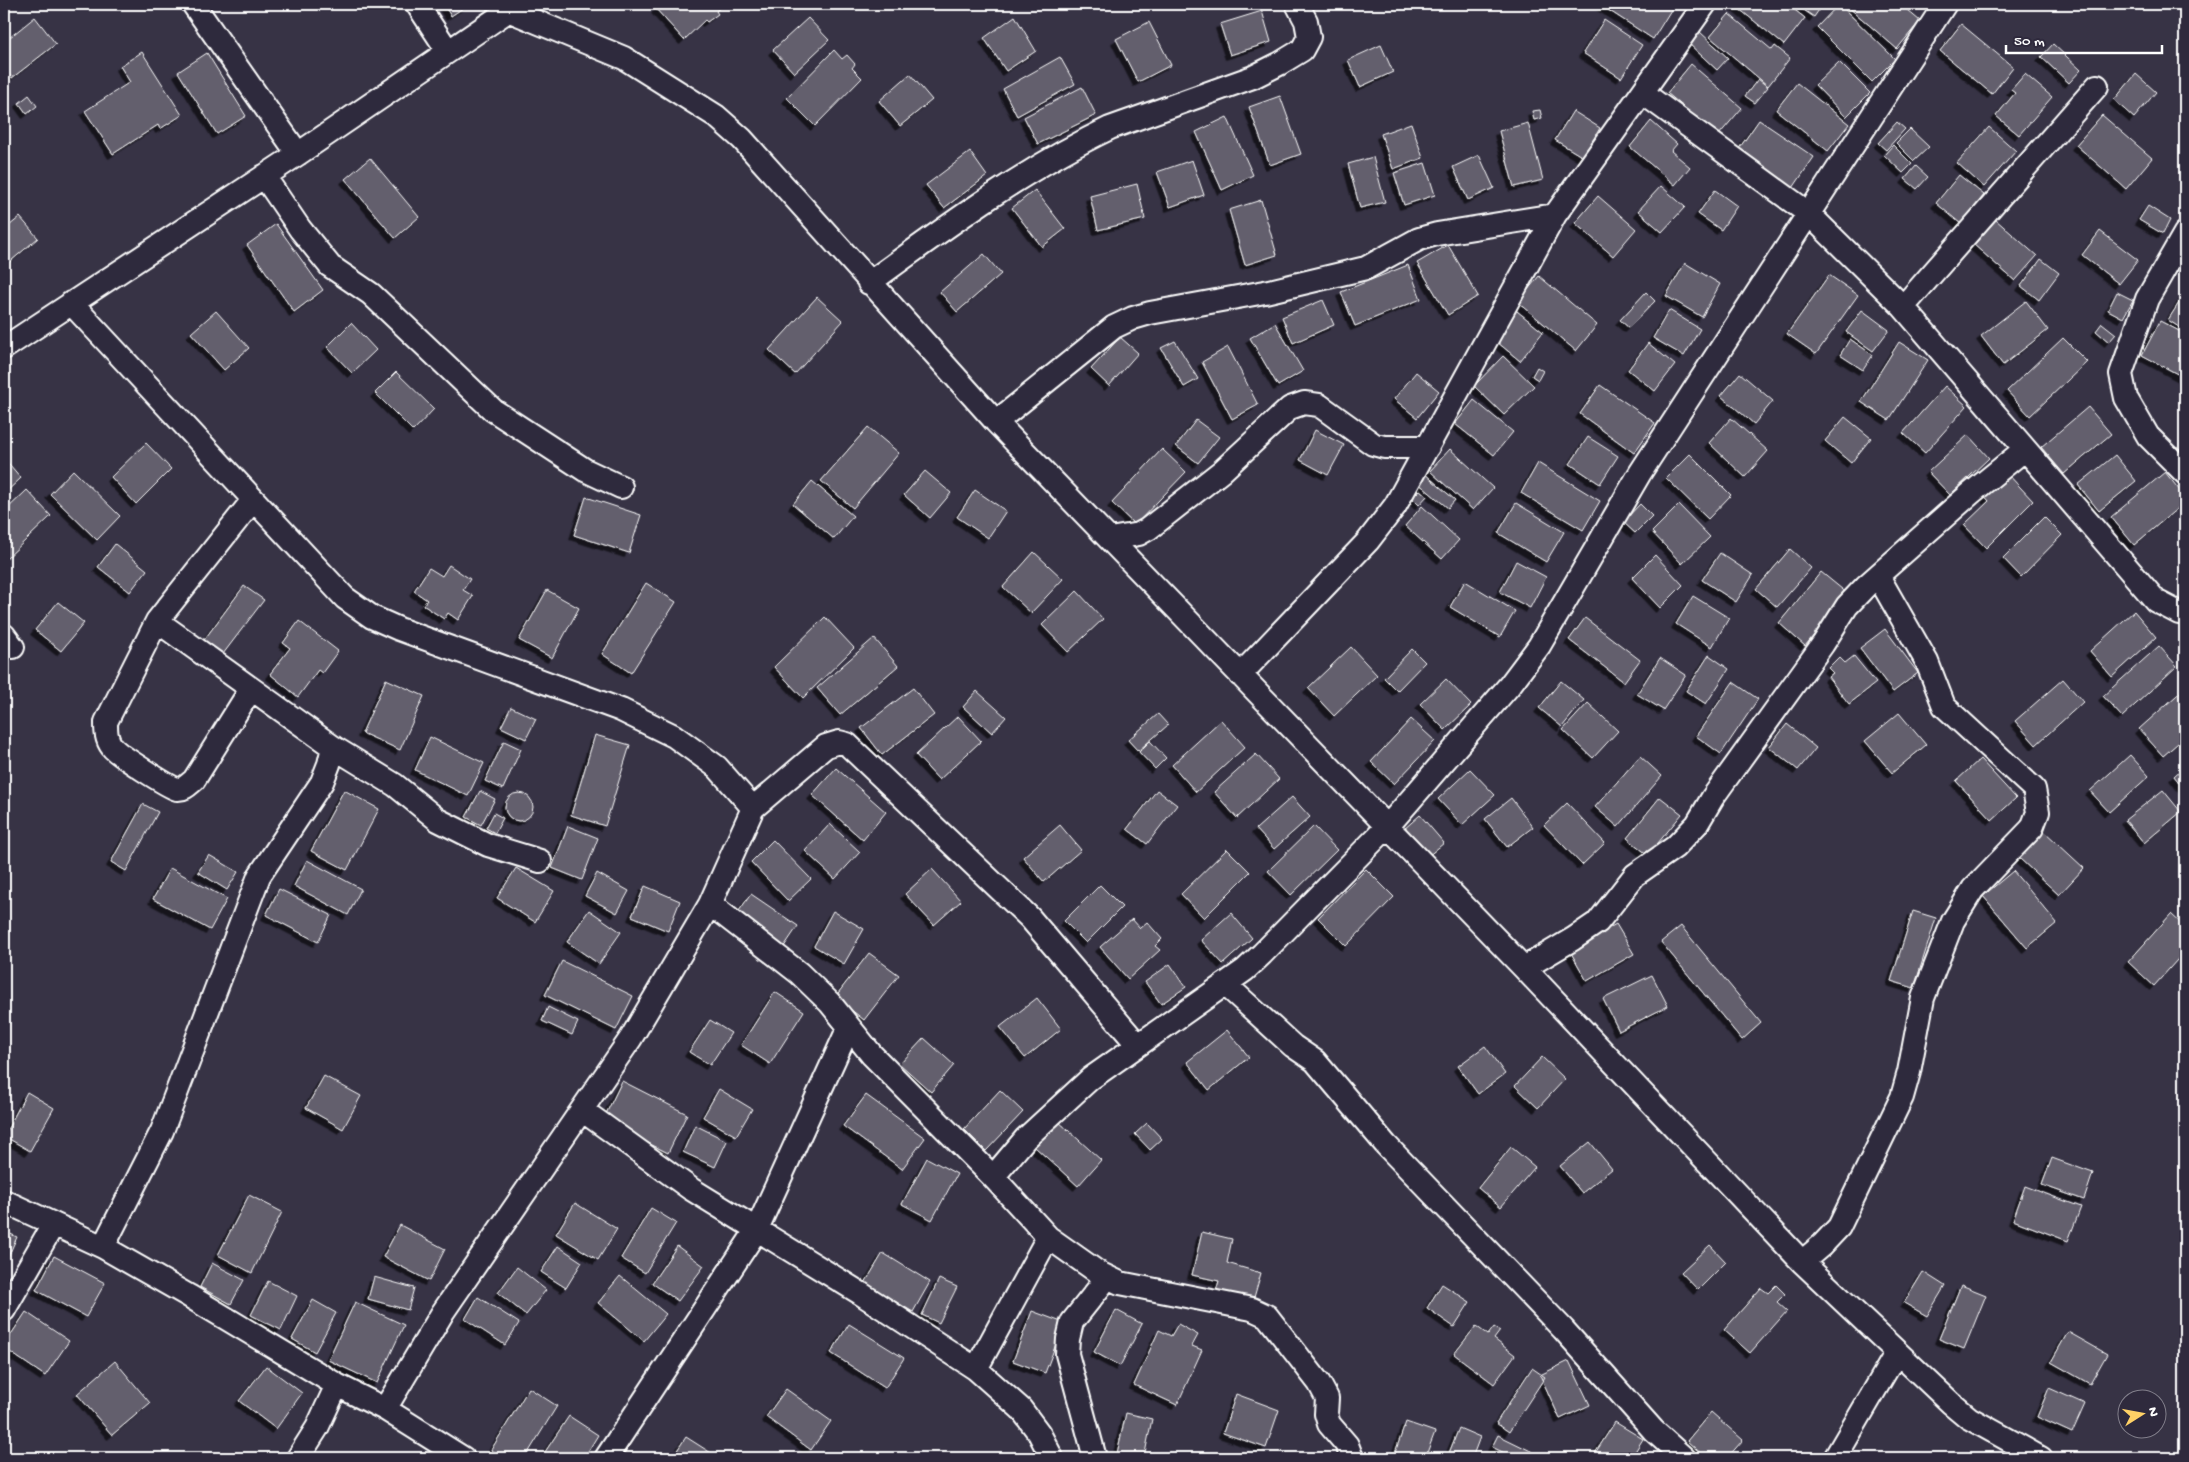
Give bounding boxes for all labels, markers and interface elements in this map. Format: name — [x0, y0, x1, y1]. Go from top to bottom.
scale bar — [2006, 22, 2163, 54]
text: 50 m — [2014, 33, 2045, 51]
north arrow — [2116, 1390, 2166, 1440]
text: N — [2143, 1406, 2162, 1418]

